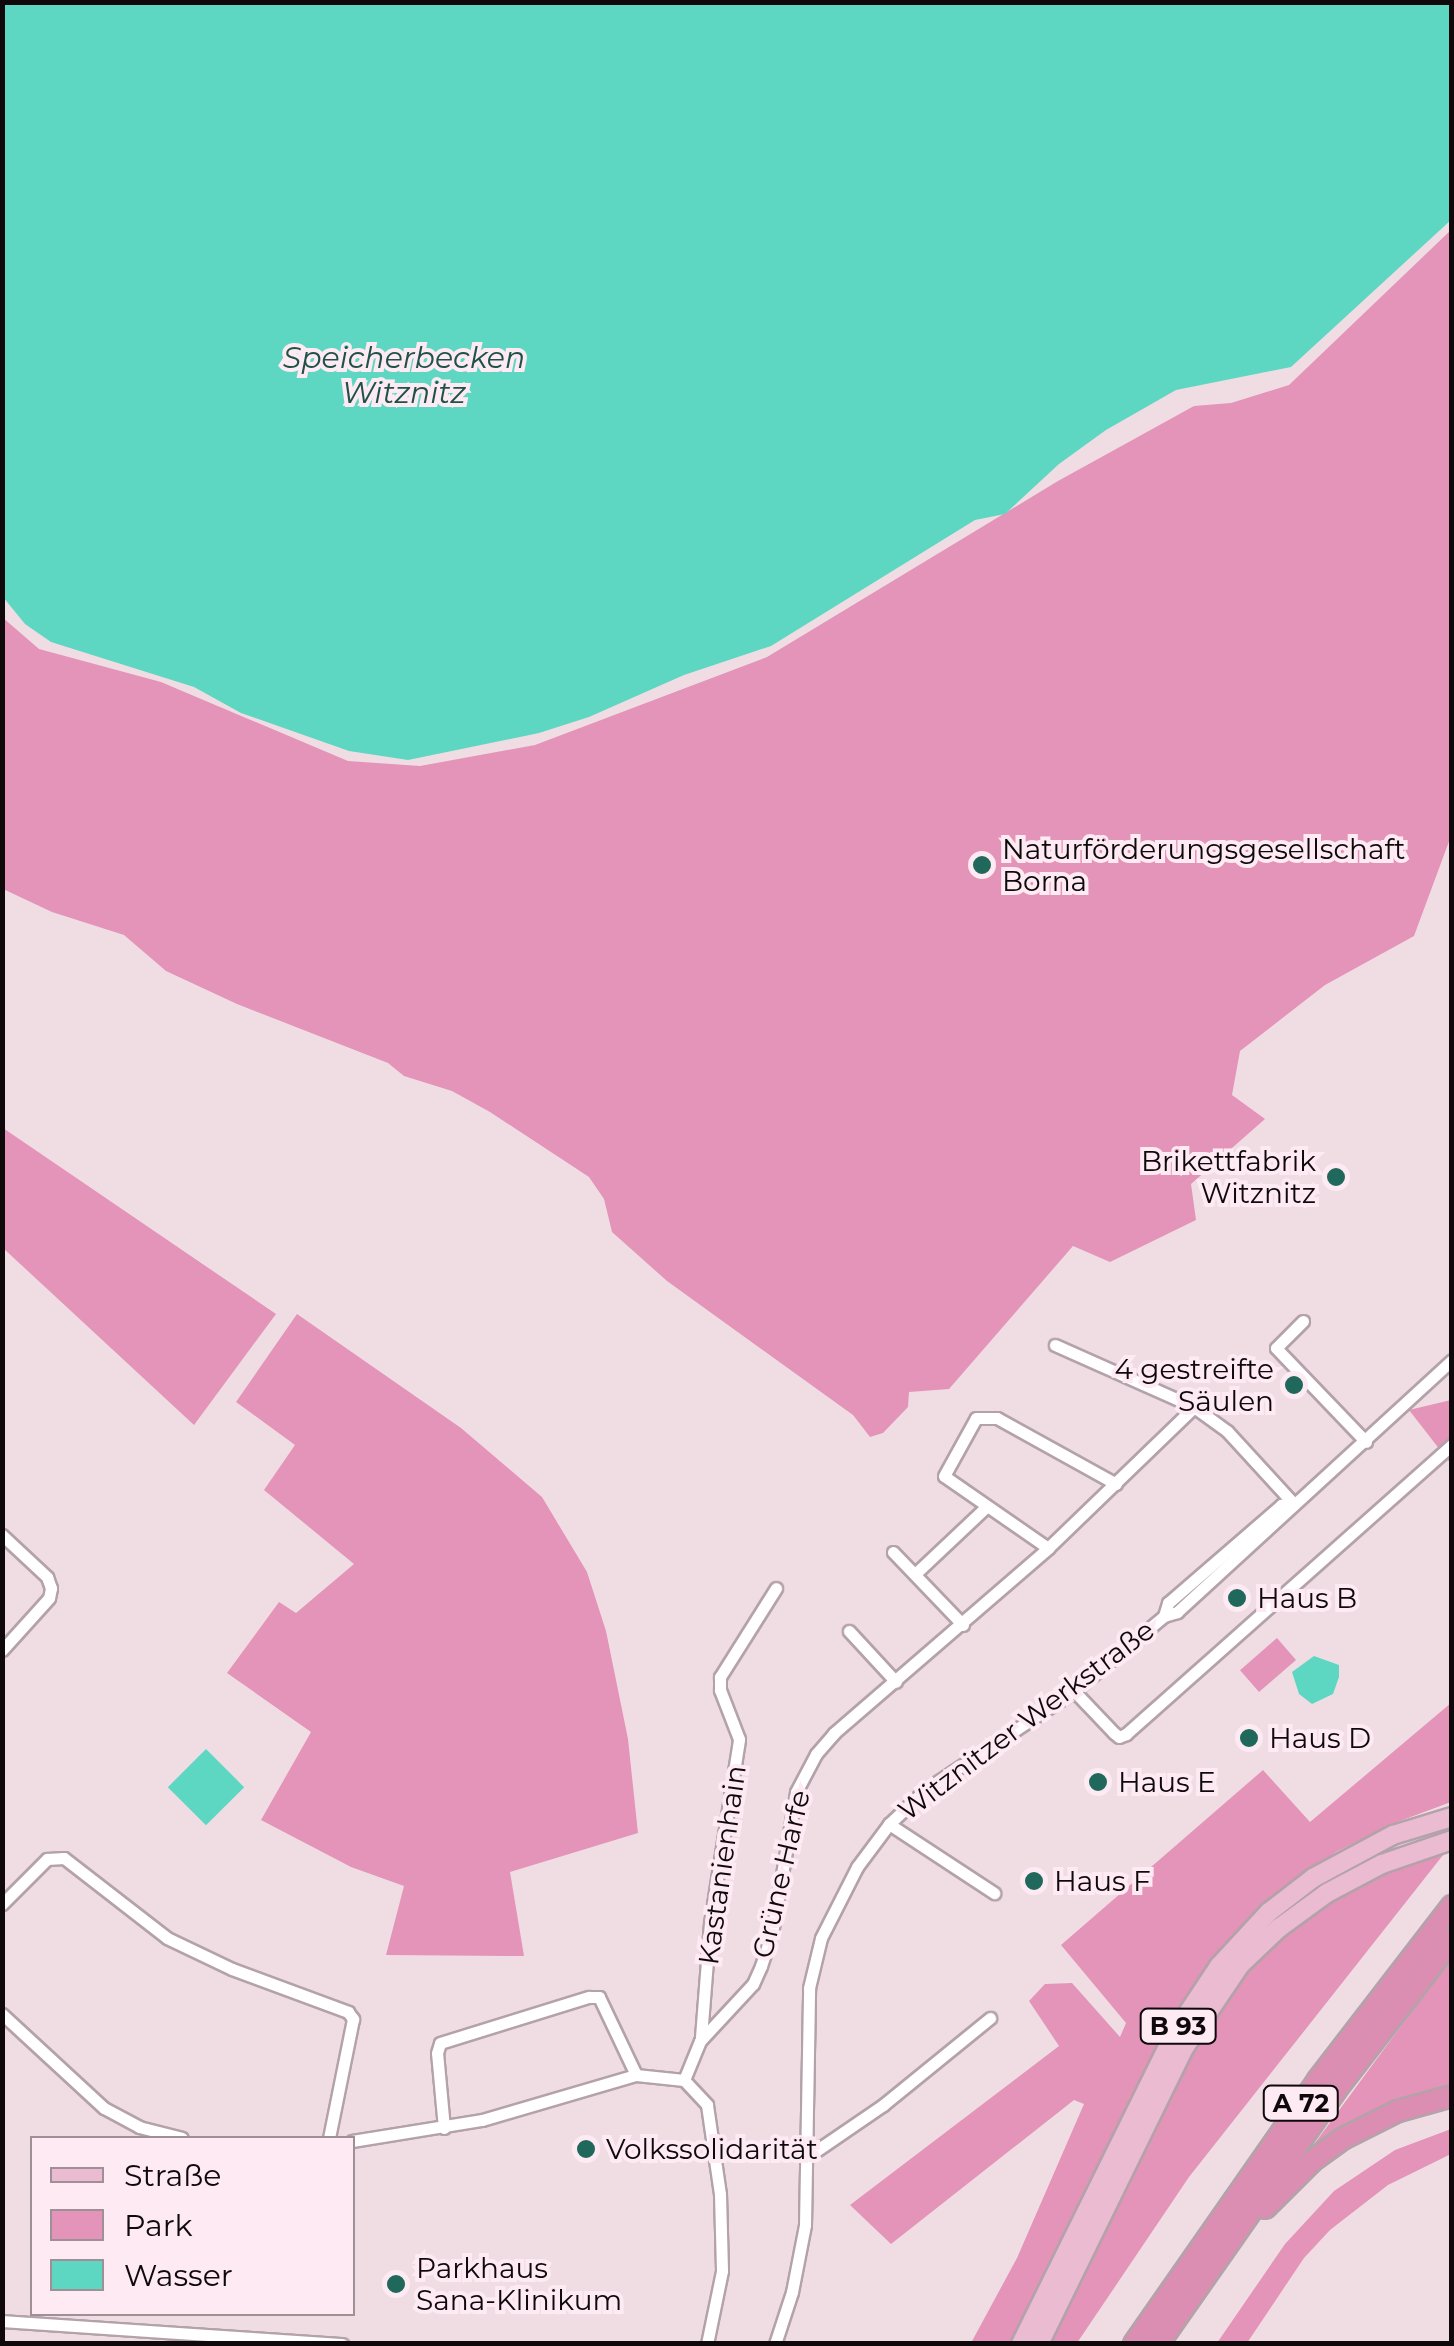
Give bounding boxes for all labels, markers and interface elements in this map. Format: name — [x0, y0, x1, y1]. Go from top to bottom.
water label: Speicherbecken Witznitz — [283, 340, 525, 410]
place label: Naturförderungsgesellschaft Borna — [1002, 832, 1405, 898]
marker: Naturförderungsgesellschaft Borna — [971, 854, 993, 876]
place label: Brikettfabrik Witznitz — [1141, 1144, 1316, 1210]
marker: Brikettfabrik Witznitz — [1325, 1166, 1347, 1188]
place label: 4 gestreifte Säulen — [1114, 1352, 1274, 1418]
marker: 4 gestreifte Säulen — [1283, 1374, 1305, 1396]
place label: Haus B — [1257, 1581, 1357, 1615]
marker: Haus B — [1226, 1587, 1248, 1609]
street label: Witznitzer Werkstraße — [891, 1613, 1161, 1827]
place label: Haus D — [1269, 1721, 1371, 1755]
marker: Haus D — [1238, 1727, 1260, 1749]
street label: Kastanienhain — [691, 1763, 753, 1967]
place label: Haus E — [1118, 1765, 1216, 1799]
marker: Haus E — [1087, 1771, 1109, 1793]
street label: Grüne Harfe — [745, 1787, 817, 1961]
place label: Haus F — [1054, 1864, 1151, 1898]
marker: Haus F — [1023, 1870, 1045, 1892]
road number: B 93 — [1138, 2006, 1218, 2046]
road number: A 72 — [1261, 2083, 1341, 2123]
place label: Volkssolidarität — [606, 2132, 818, 2166]
legend — [30, 2136, 355, 2316]
marker: Volkssolidarität — [575, 2138, 597, 2160]
text: Straße — [124, 2157, 221, 2194]
text: Park — [124, 2207, 193, 2244]
place label: Parkhaus Sana-Klinikum — [416, 2251, 622, 2317]
text: Wasser — [124, 2257, 233, 2294]
marker: Parkhaus Sana-Klinikum — [385, 2273, 407, 2295]

